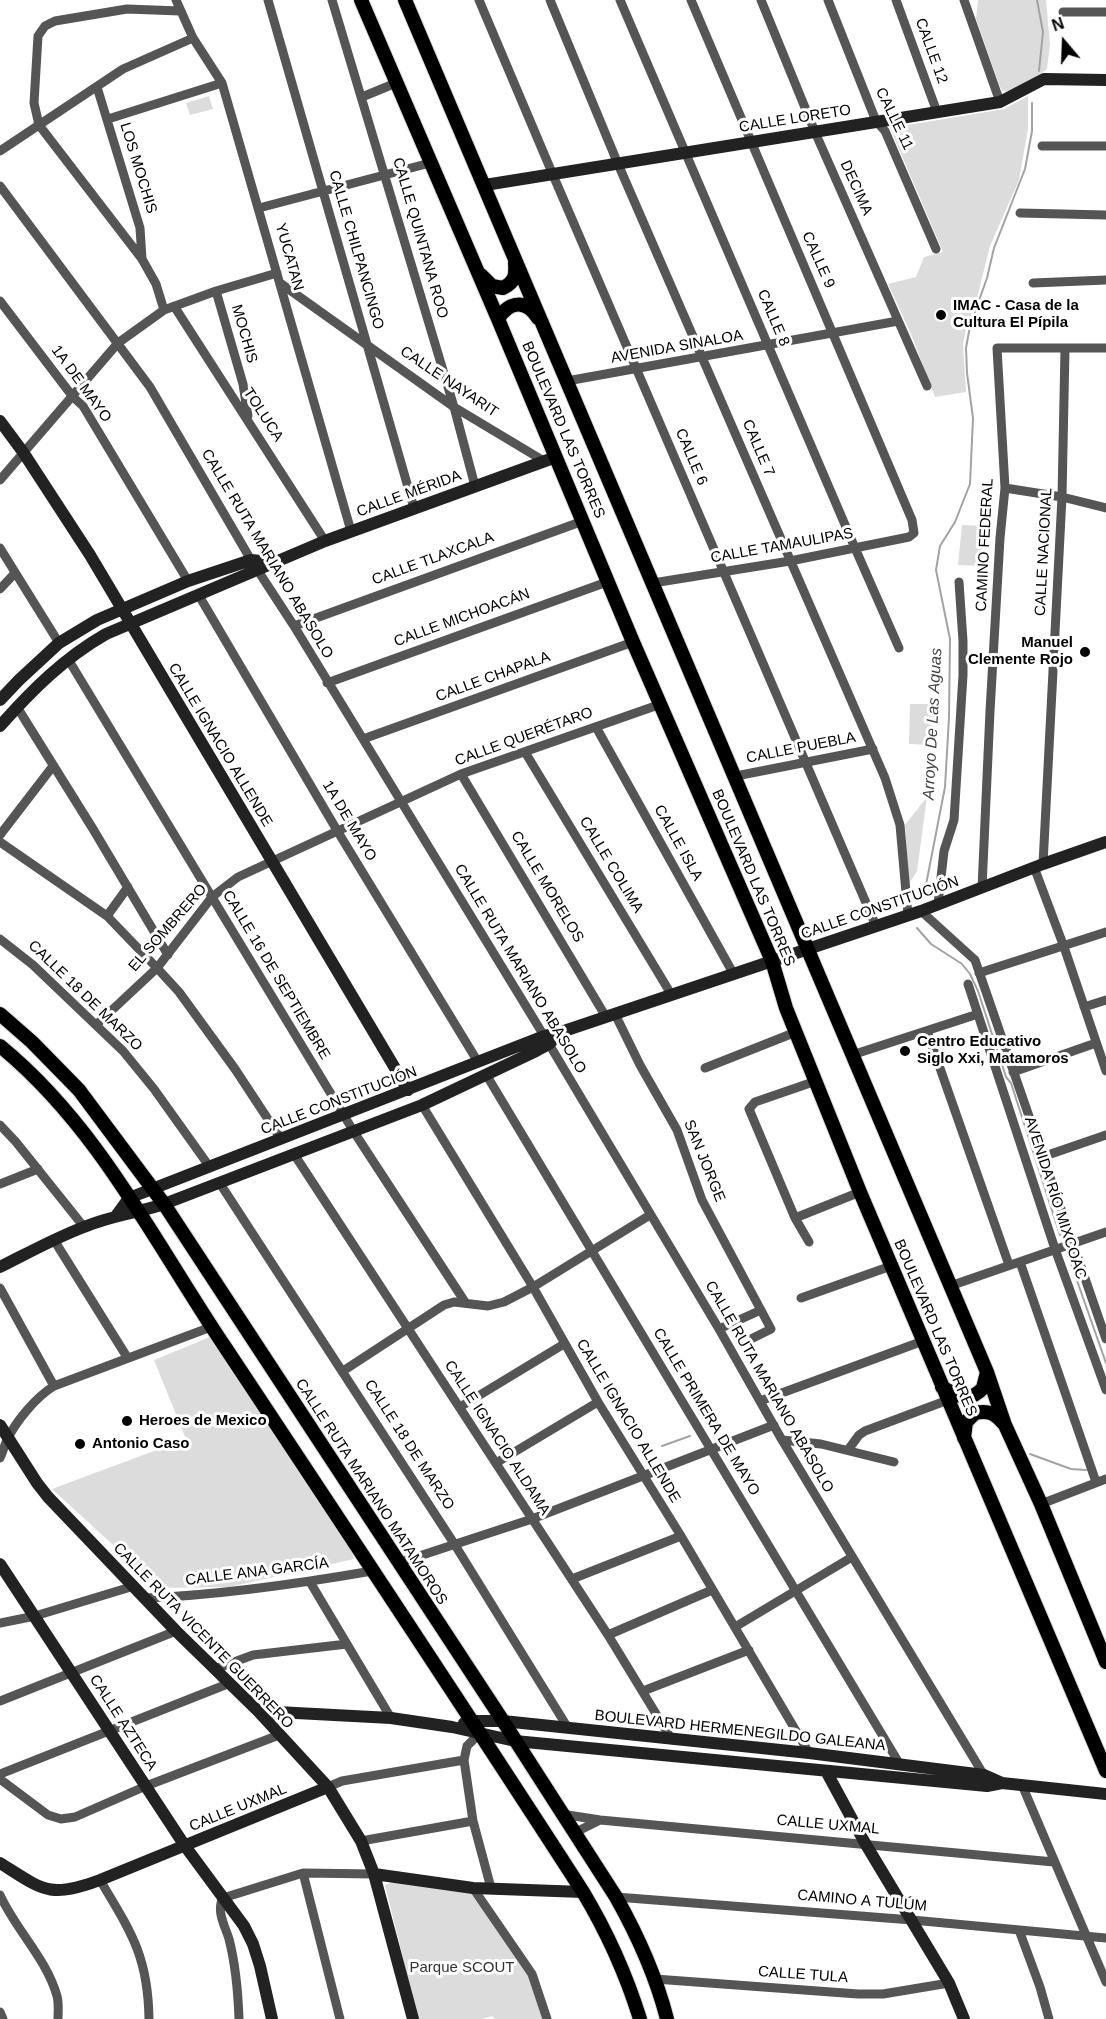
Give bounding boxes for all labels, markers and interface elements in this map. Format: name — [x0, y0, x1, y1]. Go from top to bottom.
north arrow — [1034, 12, 1094, 72]
text: N — [1050, 15, 1066, 34]
street label: CALLE 12 — [911, 16, 951, 86]
street label: CALLE 11 — [871, 85, 917, 153]
street label: CALLE LORETO — [738, 101, 852, 137]
street label: LOS MOCHIS — [116, 120, 160, 216]
street label: CALLE QUINTANA ROO — [388, 156, 452, 320]
street label: DECIMA — [836, 158, 876, 218]
street label: CALLE CHILPANCINGO — [325, 168, 387, 332]
street label: YUCATAN — [271, 221, 307, 293]
street label: CALLE 9 — [798, 229, 838, 291]
street label: CALLE 8 — [753, 287, 793, 349]
place label: IMAC - Casa de la Cultura El Pípila — [953, 297, 1079, 332]
street label: MOCHIS — [227, 303, 261, 365]
marker: IMAC - Casa de la Cultura El Pípila — [934, 308, 948, 322]
street label: AVENIDA SINALOA — [609, 327, 745, 367]
street label: BOULEVARD LAS TORRES — [518, 339, 608, 521]
street label: 1A DE MAYO — [47, 342, 115, 426]
street label: CALLE NAYARIT — [397, 343, 501, 421]
street label: TOLUCA — [239, 385, 287, 445]
street label: CALLE 7 — [738, 417, 778, 479]
street label: CALLE 6 — [671, 426, 711, 488]
street label: CALLE RUTA MARIANO ABASOLO — [197, 446, 337, 662]
street label: CALLE MÉRIDA — [354, 467, 464, 521]
street label: CAMINO FEDERAL — [973, 478, 997, 612]
street label: CALLE NACIONAL — [1032, 487, 1056, 617]
street label: CALLE TAMAULIPAS — [709, 525, 855, 567]
street label: CALLE TLAXCALA — [370, 529, 496, 589]
street label: CALLE MICHOACÁN — [392, 585, 532, 651]
place label: Manuel Clemente Rojo — [968, 634, 1073, 669]
marker: Manuel Clemente Rojo — [1078, 645, 1092, 659]
street label: CALLE CHAPALA — [433, 648, 553, 706]
water label: Arroyo De Las Aguas — [919, 648, 947, 800]
street label: CALLE IGNACIO ALLENDE — [164, 660, 276, 830]
street label: CALLE QUERÉTARO — [453, 704, 595, 770]
street label: CALLE PUEBLA — [745, 729, 857, 767]
street label: 1A DE MAYO — [318, 778, 380, 864]
street label: BOULEVARD LAS TORRES — [708, 787, 798, 969]
street label: CALLE ISLA — [650, 802, 706, 884]
street label: CALLE COLIMA — [575, 814, 647, 916]
street label: CALLE MORELOS — [507, 828, 587, 946]
street label: CALLE RUTA MARIANO ABASOLO — [450, 861, 590, 1077]
street label: CALLE CONSTITUCIÓN — [799, 872, 961, 944]
street label: EL SOMBRERO — [125, 881, 211, 975]
street label: CALLE 16 DE SEPTIEMBRE — [218, 887, 334, 1063]
street label: CALLE 18 DE MARZO — [24, 937, 146, 1055]
place label: Centro Educativo Siglo Xxi, Matamoros — [917, 1033, 1069, 1068]
marker: Centro Educativo Siglo Xxi, Matamoros — [898, 1044, 912, 1058]
street label: CALLE CONSTITUCIÓN — [258, 1063, 420, 1139]
street label: AVENIDA RÍO MIXCOAC — [1020, 1114, 1090, 1282]
street label: SAN JORGE — [679, 1117, 729, 1205]
street label: BOULEVARD LAS TORRES — [890, 1237, 980, 1419]
street label: CALLE RUTA MARIANO ABASOLO — [701, 1278, 837, 1496]
street label: CALLE PRIMERA DE MAYO — [649, 1325, 763, 1499]
street label: CALLE IGNACIO ALLENDE — [572, 1336, 684, 1506]
street label: CALLE IGNACIO ALDAMA — [440, 1357, 554, 1519]
street label: CALLE RUTA MARIANO MATAMOROS — [291, 1376, 451, 1608]
street label: CALLE 18 DE MARZO — [360, 1376, 458, 1514]
place label: Heroes de Mexico — [139, 1412, 267, 1430]
marker: Heroes de Mexico — [120, 1414, 134, 1428]
place label: Antonio Caso — [92, 1435, 189, 1453]
marker: Antonio Caso — [73, 1437, 87, 1451]
street label: CALLE RUTA VICENTE GUERRERO — [109, 1539, 297, 1733]
street label: CALLE ANA GARCÍA — [184, 1554, 330, 1590]
street label: CALLE AZTECA — [85, 1672, 161, 1774]
street label: BOULEVARD HERMENEGILDO GALEANA — [594, 1707, 886, 1755]
street label: CALLE UXMAL — [187, 1780, 289, 1836]
street label: CALLE UXMAL — [776, 1812, 880, 1838]
street label: CAMINO A TULÚM — [796, 1886, 928, 1916]
park label: Parque SCOUT — [409, 1959, 515, 1977]
street label: CALLE TULA — [757, 1963, 849, 1987]

